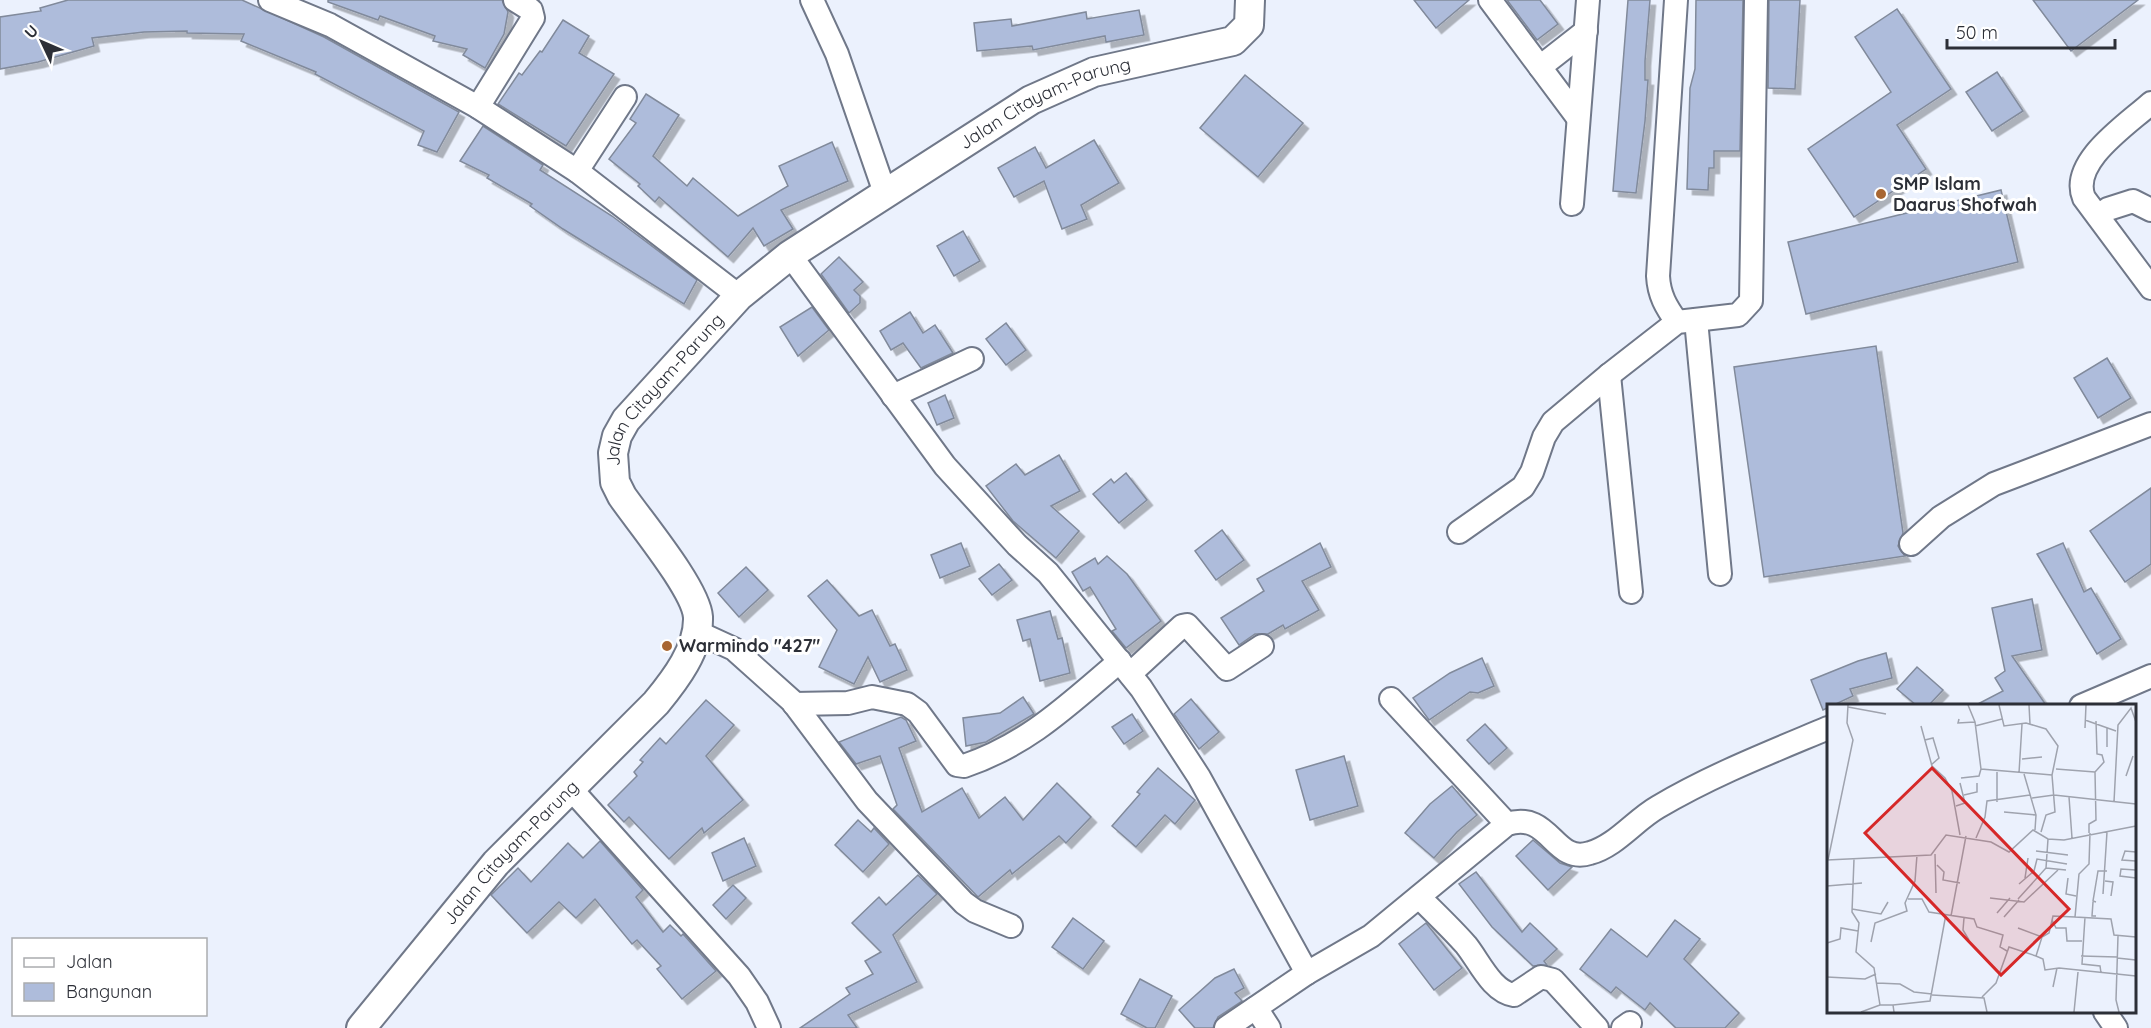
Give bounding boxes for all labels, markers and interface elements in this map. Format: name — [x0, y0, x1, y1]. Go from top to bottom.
north arrow — [12, 12, 72, 72]
scale bar — [1947, 12, 2115, 50]
text: U — [20, 21, 42, 43]
text: 50 m — [1956, 21, 1998, 44]
street label: Jalan Citayam-Parung — [955, 52, 1133, 154]
place label: SMP Islam Daarus Shofwah — [1893, 172, 2037, 216]
marker: SMP Islam Daarus Shofwah — [1874, 187, 1888, 201]
street label: Jalan Citayam-Parung — [601, 308, 728, 467]
place label: Warmindo "427" — [679, 634, 821, 657]
marker: Warmindo "427" — [660, 639, 674, 653]
inset map — [1827, 704, 2136, 1013]
street label: Jalan Citayam-Parung — [438, 775, 583, 929]
legend — [12, 938, 207, 1016]
text: Jalan — [66, 950, 113, 973]
text: Bangunan — [66, 980, 152, 1003]

